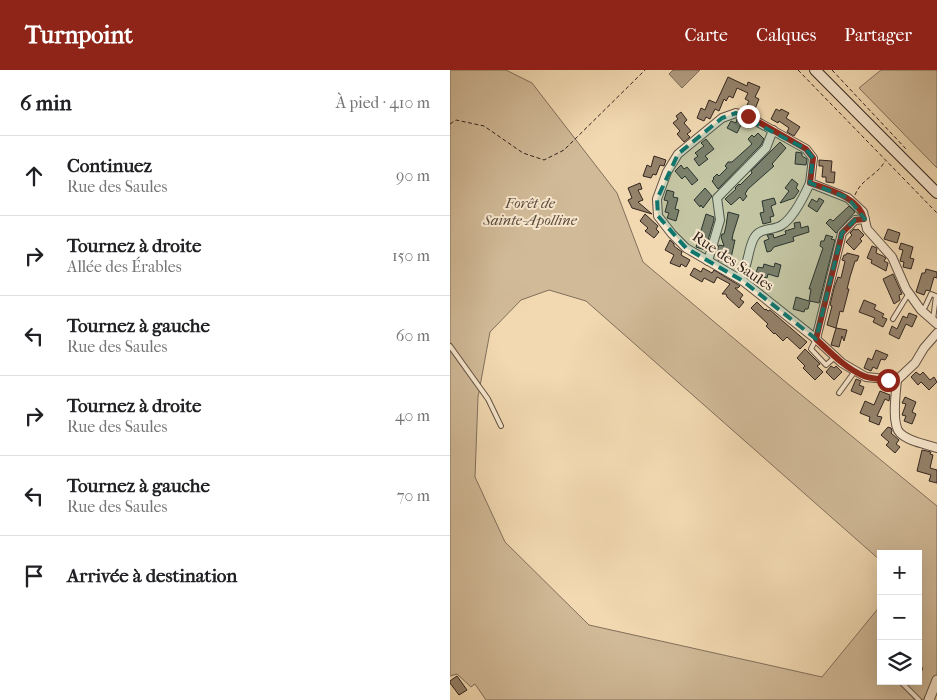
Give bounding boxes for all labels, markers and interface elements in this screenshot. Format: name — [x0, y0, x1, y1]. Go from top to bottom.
text: Turnpoint — [25, 21, 133, 49]
text: Carte — [685, 25, 728, 46]
text: Calques — [756, 25, 816, 46]
text: Partager — [844, 25, 912, 46]
text: 6 min — [20, 91, 72, 115]
text: À pied · 410 m — [336, 93, 430, 112]
route end — [737, 105, 760, 128]
text: Continuez — [67, 155, 152, 177]
icon: ahead — [20, 162, 48, 190]
text: 90 m — [396, 166, 430, 185]
text: Rue des Saules — [67, 177, 167, 196]
park label: Forêt de Sainte-Apolline — [482, 194, 578, 229]
street label: Rue des Saules — [689, 227, 777, 295]
text: Tournez à droite — [67, 235, 201, 257]
icon: right — [20, 242, 48, 270]
text: 150 m — [392, 246, 430, 265]
text: Allée des Érables — [67, 257, 182, 276]
text: Tournez à gauche — [67, 315, 210, 337]
icon: left — [20, 322, 48, 350]
text: 60 m — [396, 326, 430, 345]
text: Rue des Saules — [67, 337, 167, 356]
route start — [877, 369, 900, 392]
text: Tournez à droite — [67, 395, 201, 417]
icon: right — [20, 402, 48, 430]
text: 40 m — [395, 406, 430, 425]
text: Rue des Saules — [67, 417, 167, 436]
text: Tournez à gauche — [67, 475, 210, 497]
icon: left — [20, 482, 48, 510]
text: 70 m — [397, 486, 430, 505]
text: Rue des Saules — [67, 497, 167, 516]
map controls — [877, 550, 922, 685]
button: + — [877, 550, 922, 595]
icon: arrive — [20, 562, 48, 590]
text: Arrivée à destination — [67, 565, 237, 587]
button: − — [877, 595, 922, 640]
button: layers — [877, 640, 922, 685]

